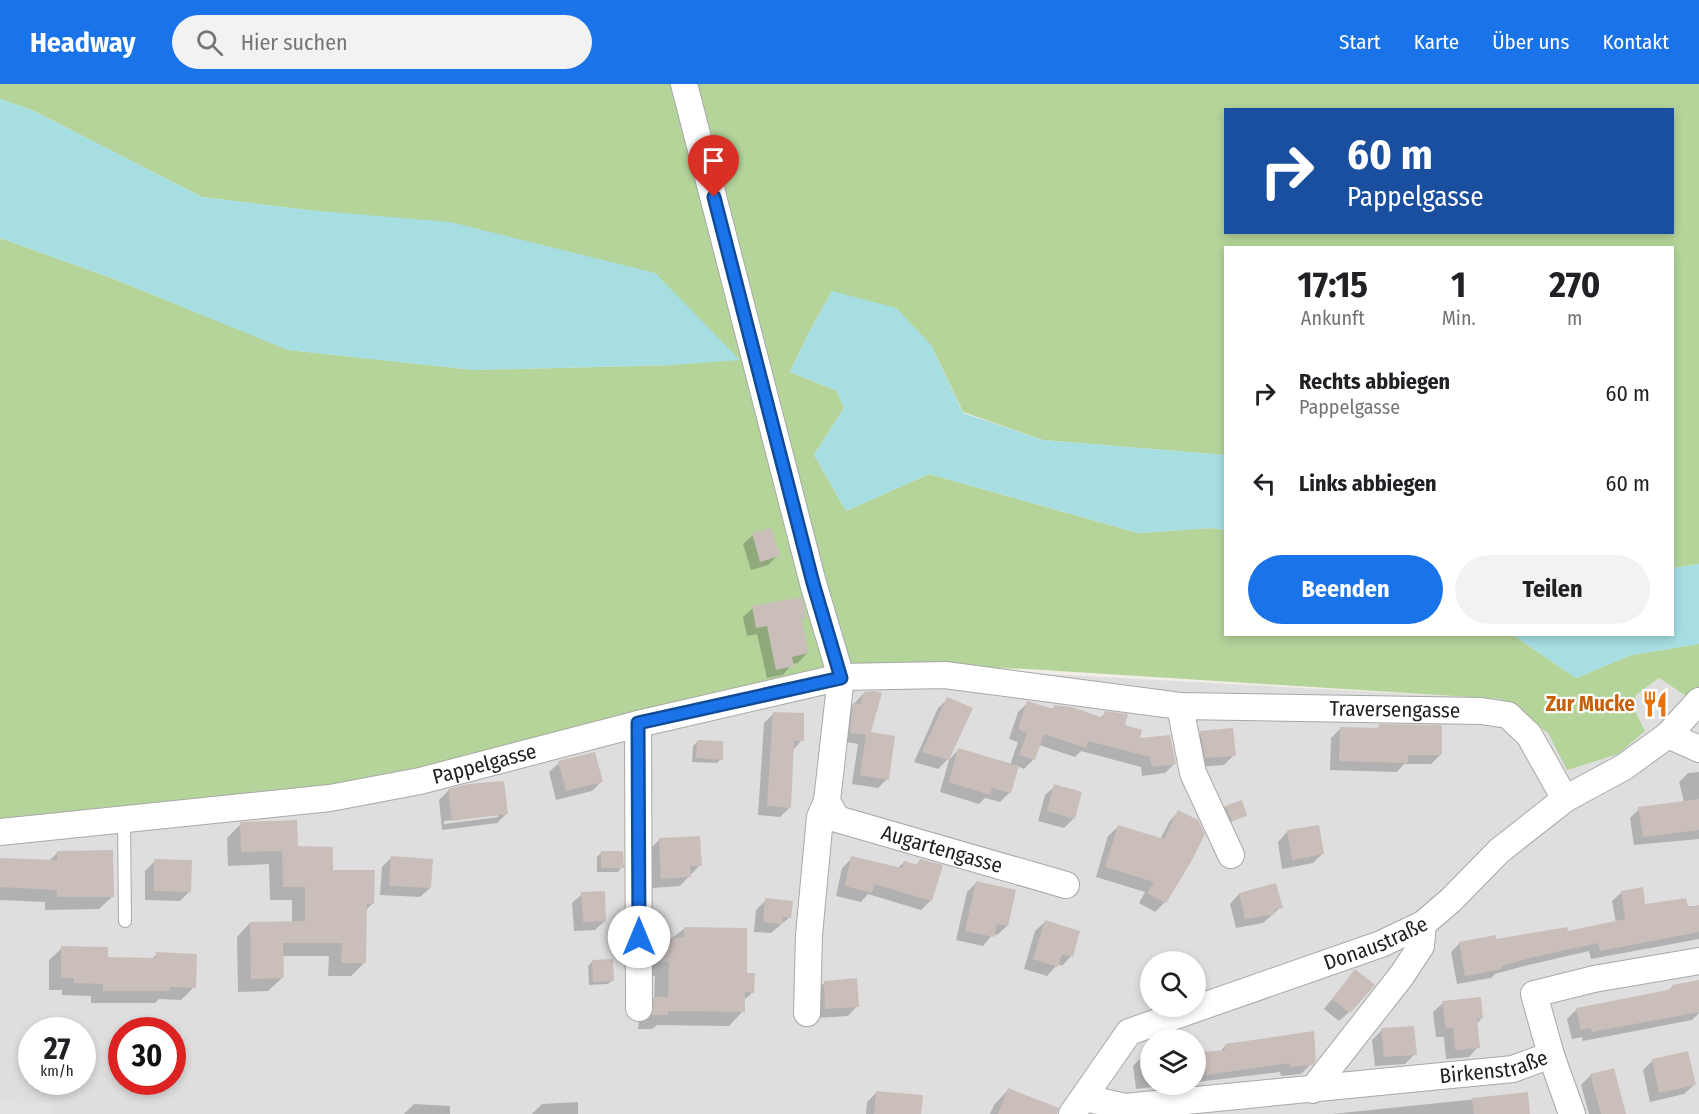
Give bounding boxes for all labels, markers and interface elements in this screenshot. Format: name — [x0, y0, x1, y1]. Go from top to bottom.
search box — [172, 15, 592, 69]
text: Headway — [30, 26, 136, 59]
icon: search — [193, 26, 226, 59]
text: Hier suchen — [241, 29, 348, 56]
text: Start — [1339, 29, 1381, 55]
text: Karte — [1414, 29, 1459, 55]
text: Über uns — [1492, 29, 1569, 55]
text: Kontakt — [1602, 29, 1669, 55]
text: 60 m — [1347, 130, 1433, 180]
icon: right — [1248, 132, 1326, 210]
pin — [688, 135, 739, 197]
icon: arrive — [697, 144, 730, 177]
text: Pappelgasse — [1347, 181, 1484, 213]
text: 17:15 — [1298, 263, 1368, 307]
text: 1 — [1451, 263, 1466, 307]
text: 270 — [1549, 263, 1600, 307]
text: Ankunft — [1301, 306, 1365, 330]
text: Min. — [1442, 306, 1476, 330]
text: m — [1567, 306, 1583, 330]
text: Rechts abbiegen — [1299, 368, 1450, 395]
icon: right — [1248, 377, 1281, 410]
text: 60 m — [1606, 380, 1650, 407]
text: Pappelgasse — [1299, 395, 1400, 419]
icon: left — [1248, 467, 1281, 500]
text: Links abbiegen — [1299, 470, 1437, 497]
text: 60 m — [1606, 470, 1650, 497]
button: Beenden — [1248, 555, 1443, 624]
button: Teilen — [1455, 555, 1650, 624]
restaurant icon: Zur Mucke — [1640, 689, 1670, 719]
place label: Zur Mucke — [1546, 691, 1635, 717]
street label: Traversengasse — [1329, 695, 1460, 724]
street label: Pappelgasse — [430, 738, 539, 790]
street label: Augartengasse — [878, 819, 1005, 879]
position arrow — [607, 905, 671, 969]
street label: Donaustraße — [1320, 911, 1432, 976]
map controls — [1140, 951, 1206, 1095]
button: search — [1140, 951, 1206, 1017]
speed limit sign: 30 — [108, 1017, 186, 1095]
button: layers — [1140, 1029, 1206, 1095]
text: 27 — [44, 1031, 70, 1067]
street label: Birkenstraße — [1438, 1044, 1551, 1089]
text: km/h — [40, 1062, 74, 1080]

